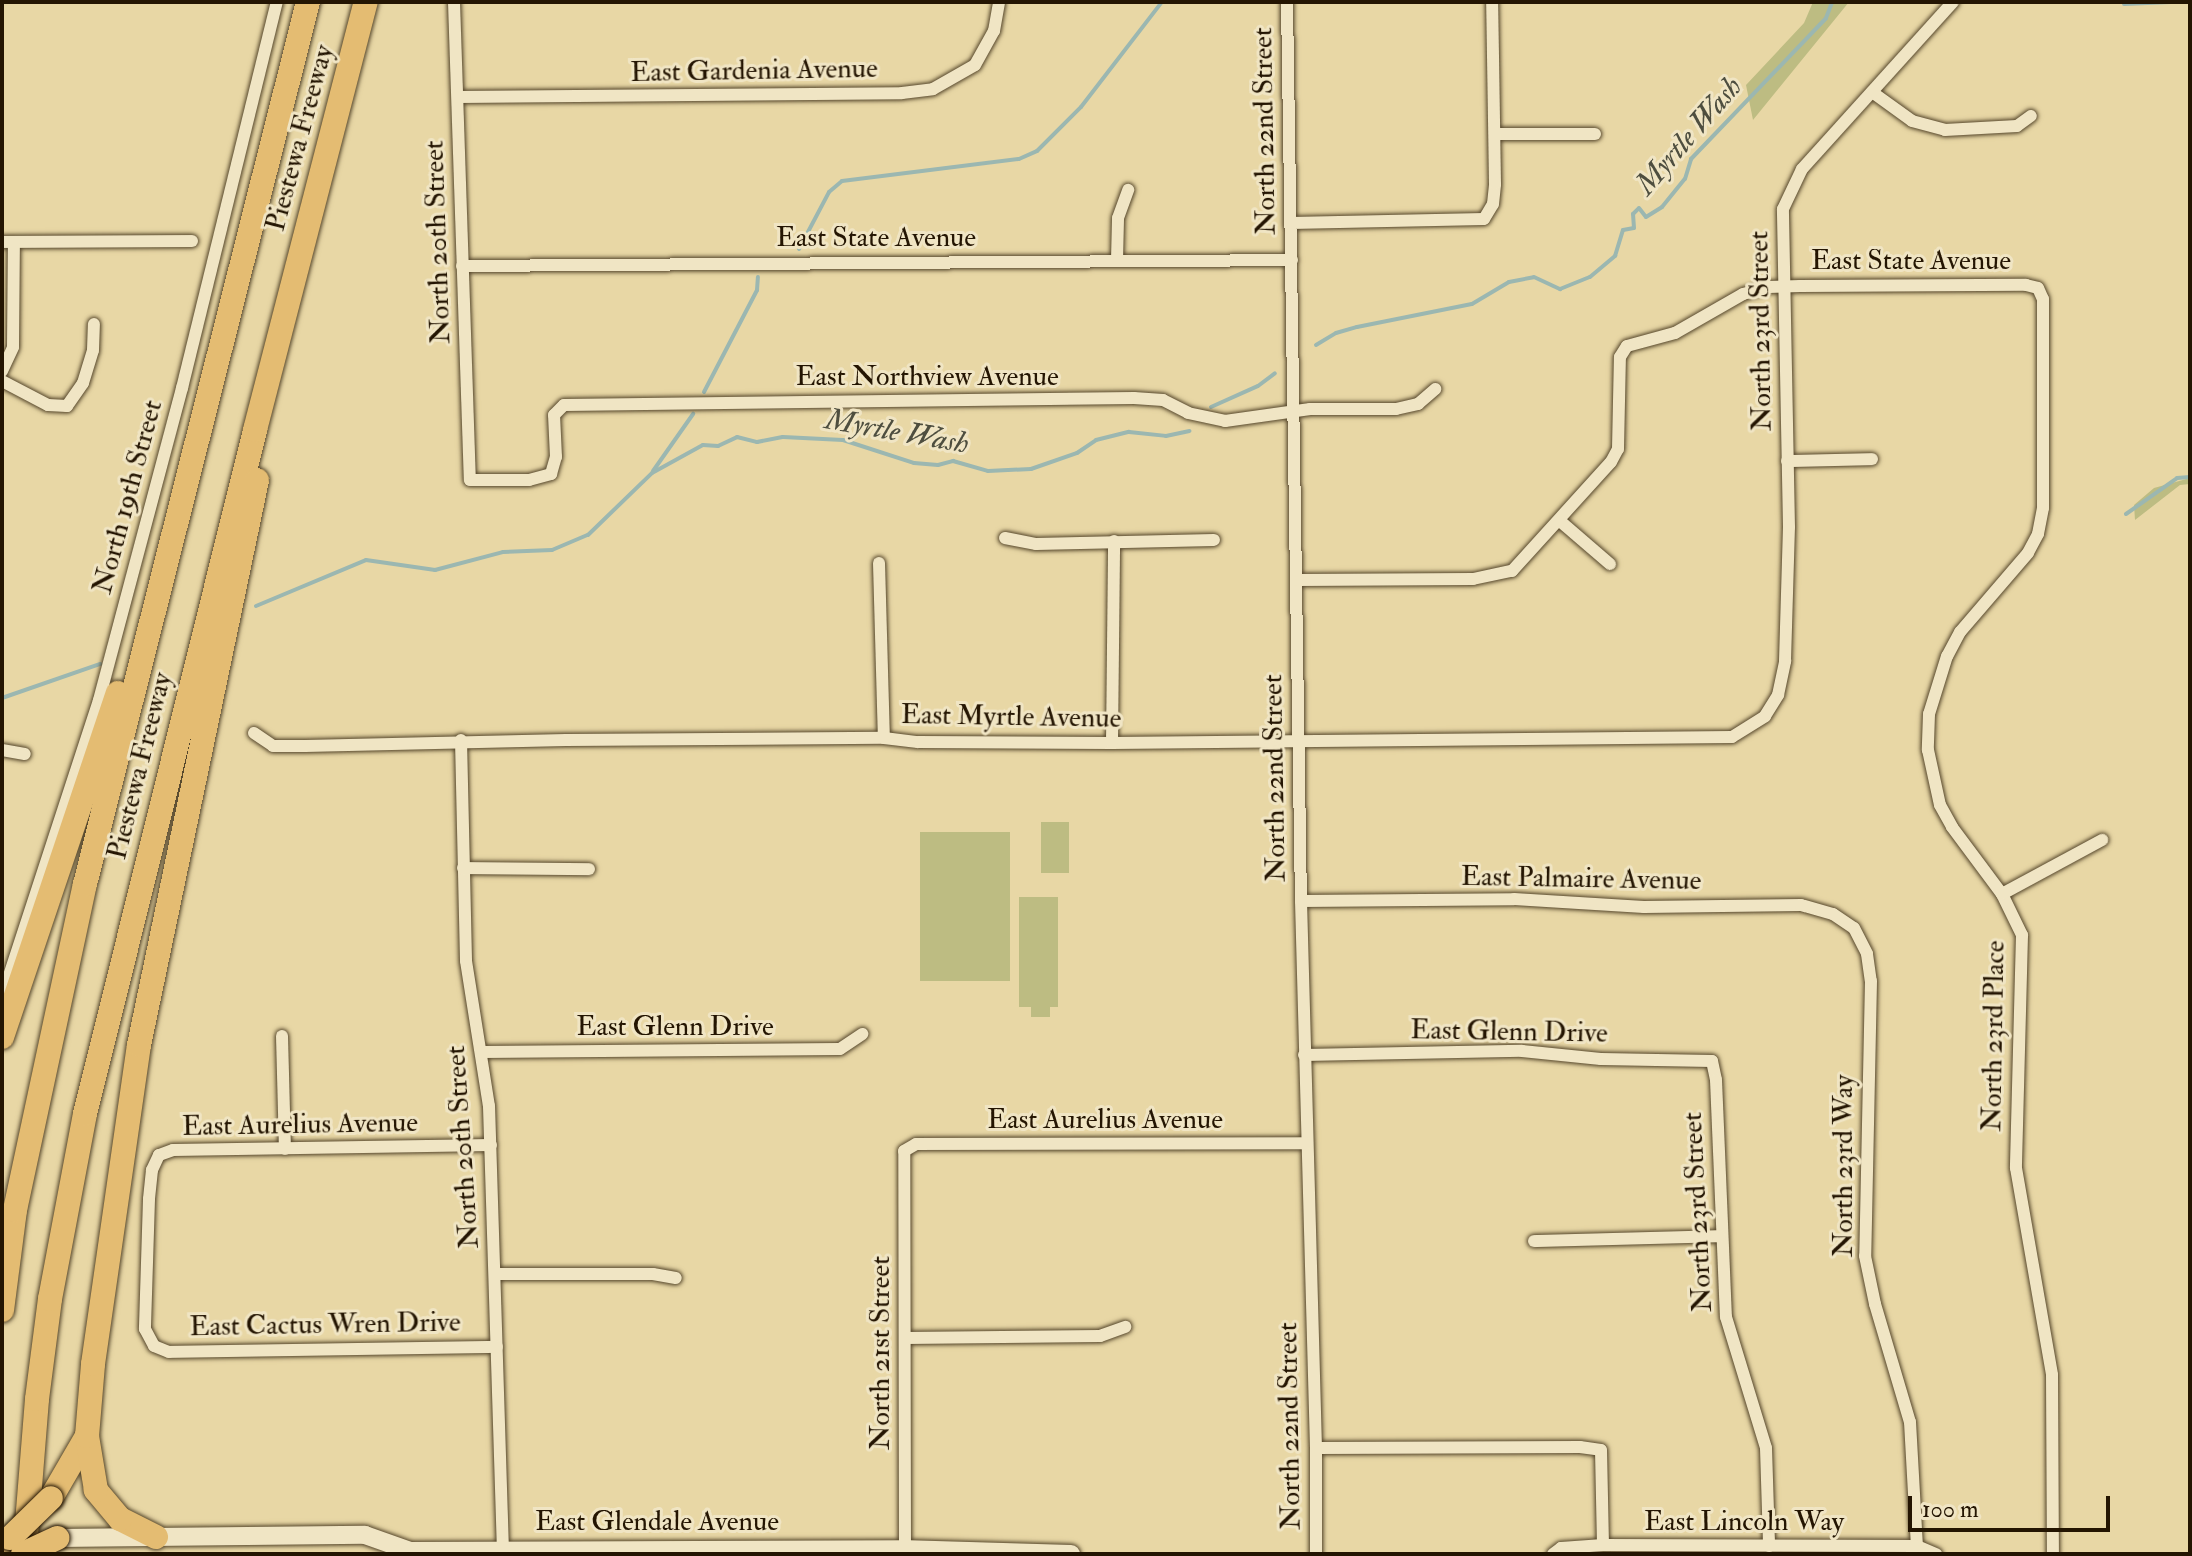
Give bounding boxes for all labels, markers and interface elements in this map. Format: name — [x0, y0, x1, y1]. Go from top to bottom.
street label: North 22nd Street — [1246, 27, 1284, 235]
street label: Piestewa Freeway — [259, 41, 341, 235]
street label: East Gardenia Avenue — [630, 52, 878, 90]
water label: Myrtle Wash — [1628, 69, 1750, 203]
street label: North 20th Street — [418, 140, 458, 344]
street label: East State Avenue — [776, 221, 976, 255]
street label: North 23rd Street — [1742, 231, 1780, 431]
street label: East State Avenue — [1811, 244, 2011, 278]
street label: East Northview Avenue — [795, 360, 1059, 394]
street label: North 19th Street — [86, 396, 170, 598]
water label: Myrtle Wash — [822, 402, 972, 462]
street label: Piestewa Freeway — [101, 669, 179, 863]
street label: North 22nd Street — [1256, 674, 1294, 882]
street label: East Myrtle Avenue — [901, 698, 1121, 736]
street label: East Palmaire Avenue — [1461, 860, 1701, 898]
street label: North 23rd Place — [1976, 940, 2012, 1132]
street label: East Glenn Drive — [576, 1010, 774, 1044]
street label: East Glenn Drive — [1410, 1013, 1608, 1051]
street label: North 20th Street — [439, 1044, 487, 1250]
street label: North 23rd Way — [1827, 1075, 1861, 1257]
street label: East Aurelius Avenue — [987, 1103, 1223, 1137]
street label: East Aurelius Avenue — [182, 1106, 418, 1144]
street label: North 23rd Street — [1676, 1111, 1720, 1313]
street label: North 21st Street — [864, 1256, 898, 1450]
street label: East Cactus Wren Drive — [189, 1306, 461, 1344]
street label: North 22nd Street — [1271, 1322, 1309, 1530]
scale bar — [1912, 1480, 2114, 1530]
text: 100 m — [1922, 1494, 1979, 1525]
street label: East Glendale Avenue — [535, 1505, 779, 1539]
street label: East Lincoln Way — [1644, 1505, 1844, 1539]

